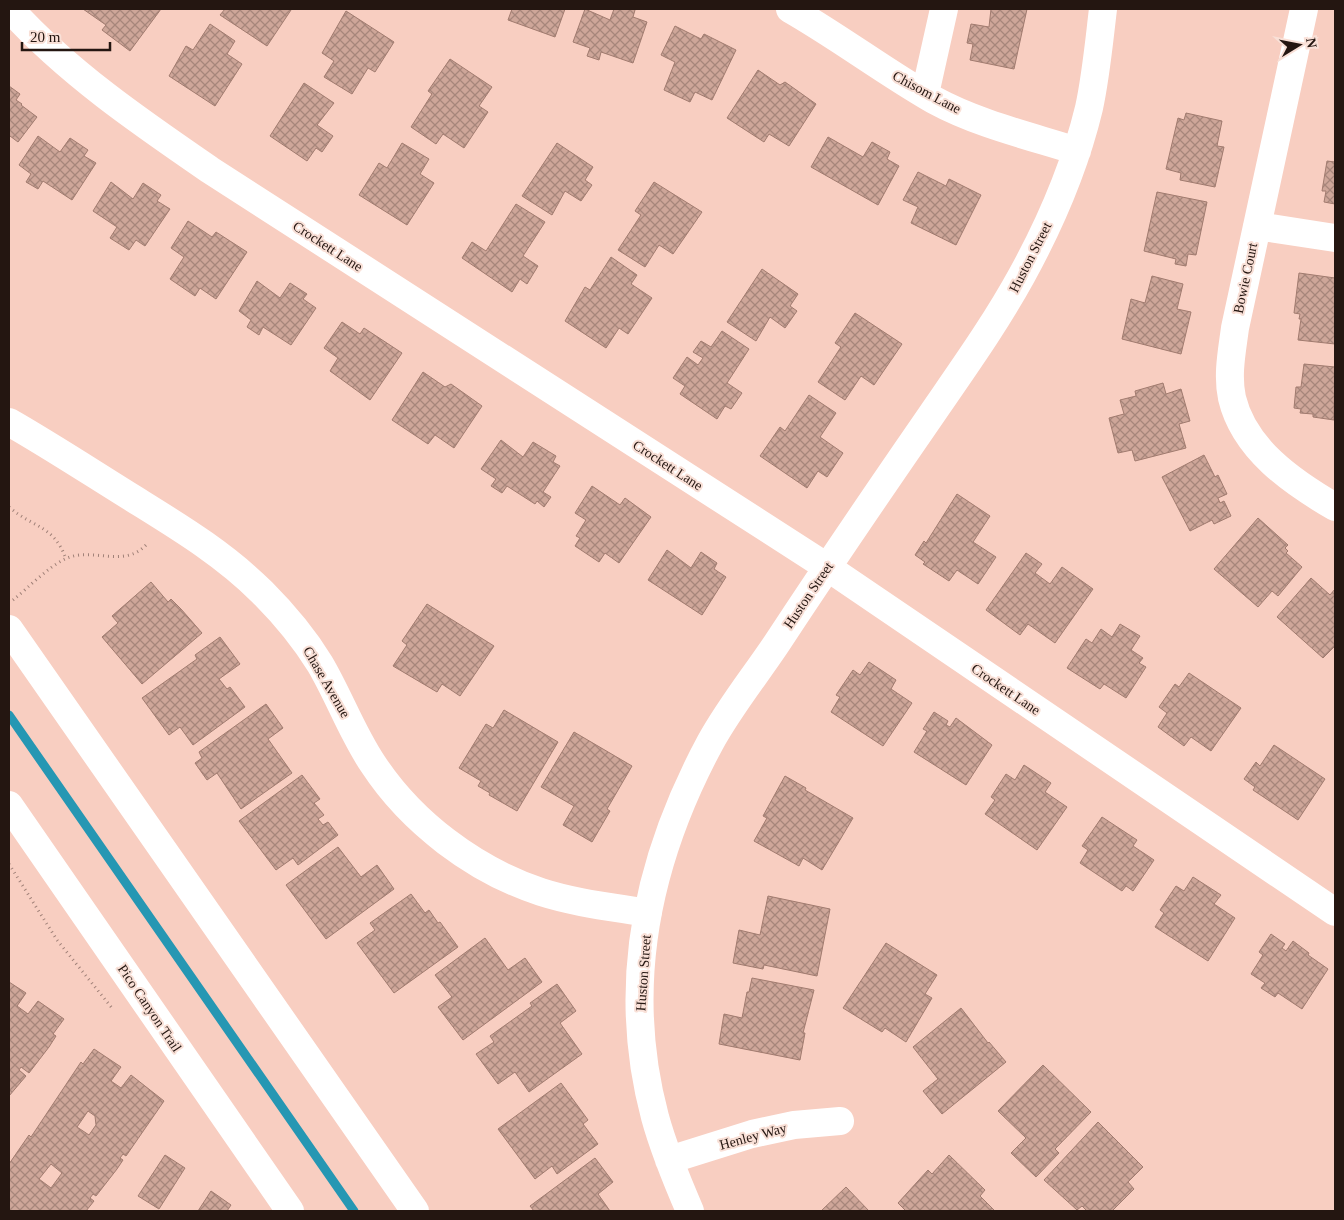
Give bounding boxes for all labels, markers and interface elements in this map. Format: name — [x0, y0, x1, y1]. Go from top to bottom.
scale bar — [22, 20, 110, 52]
north arrow — [1274, 20, 1324, 70]
text: 20 m — [30, 29, 61, 45]
text: N — [1303, 37, 1320, 49]
street label: Chisom Lane — [890, 68, 963, 117]
street label: Crockett Lane — [290, 218, 365, 274]
street label: Huston Street — [1006, 220, 1055, 295]
street label: Bowie Court — [1231, 241, 1260, 315]
street label: Crockett Lane — [630, 437, 705, 493]
street label: Huston Street — [781, 559, 836, 631]
street label: Chase Avenue — [300, 644, 353, 720]
street label: Crockett Lane — [968, 661, 1043, 718]
street label: Huston Street — [633, 934, 654, 1012]
street label: Pico Canyon Trail — [115, 962, 184, 1055]
street label: Henley Way — [718, 1120, 788, 1153]

